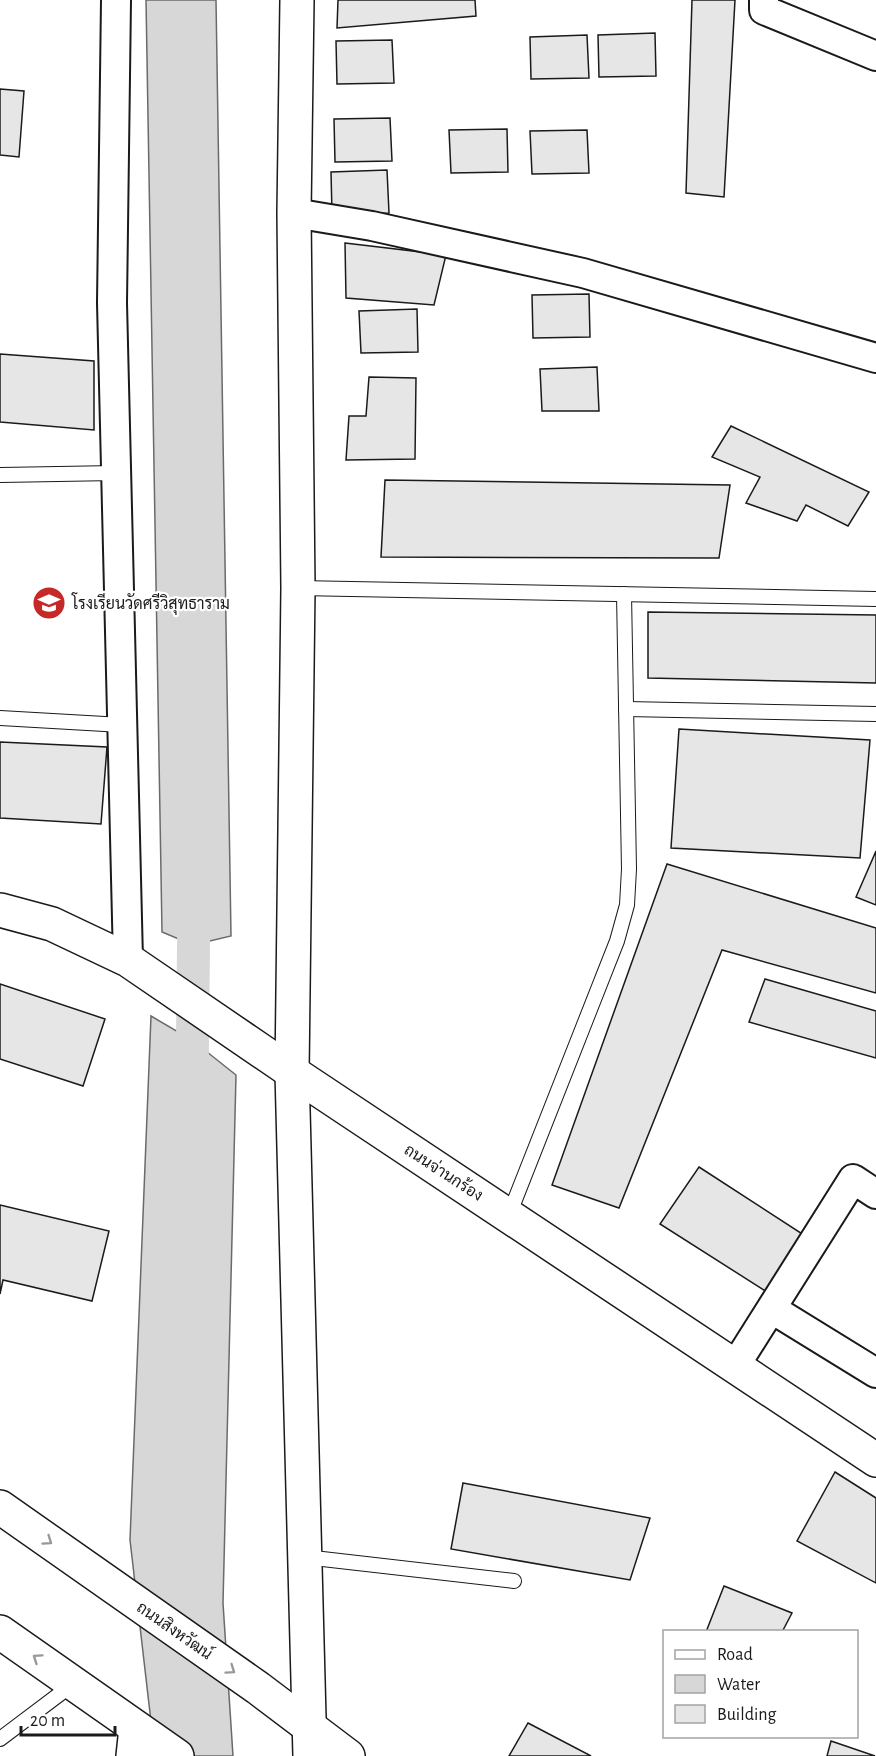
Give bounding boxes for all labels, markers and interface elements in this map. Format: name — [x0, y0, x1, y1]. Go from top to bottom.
school or university icon: โรงเรียนวัดศรีวิสุทธาราม — [31, 585, 67, 621]
place label: โรงเรียนวัดศรีวิสุทธาราม — [71, 592, 230, 615]
street label: ถนนจ่านกร้อง — [401, 1139, 487, 1204]
one-way arrow — [41, 1534, 52, 1545]
street label: ถนนสิงหวัฒน์ — [134, 1595, 218, 1663]
legend — [663, 1630, 858, 1738]
text: Road — [717, 1646, 753, 1664]
one-way arrow — [32, 1654, 43, 1665]
one-way arrow — [225, 1663, 236, 1674]
text: Water — [717, 1676, 760, 1694]
scale bar — [21, 1699, 116, 1737]
text: Building — [717, 1706, 777, 1724]
text: 20 m — [30, 1712, 65, 1730]

